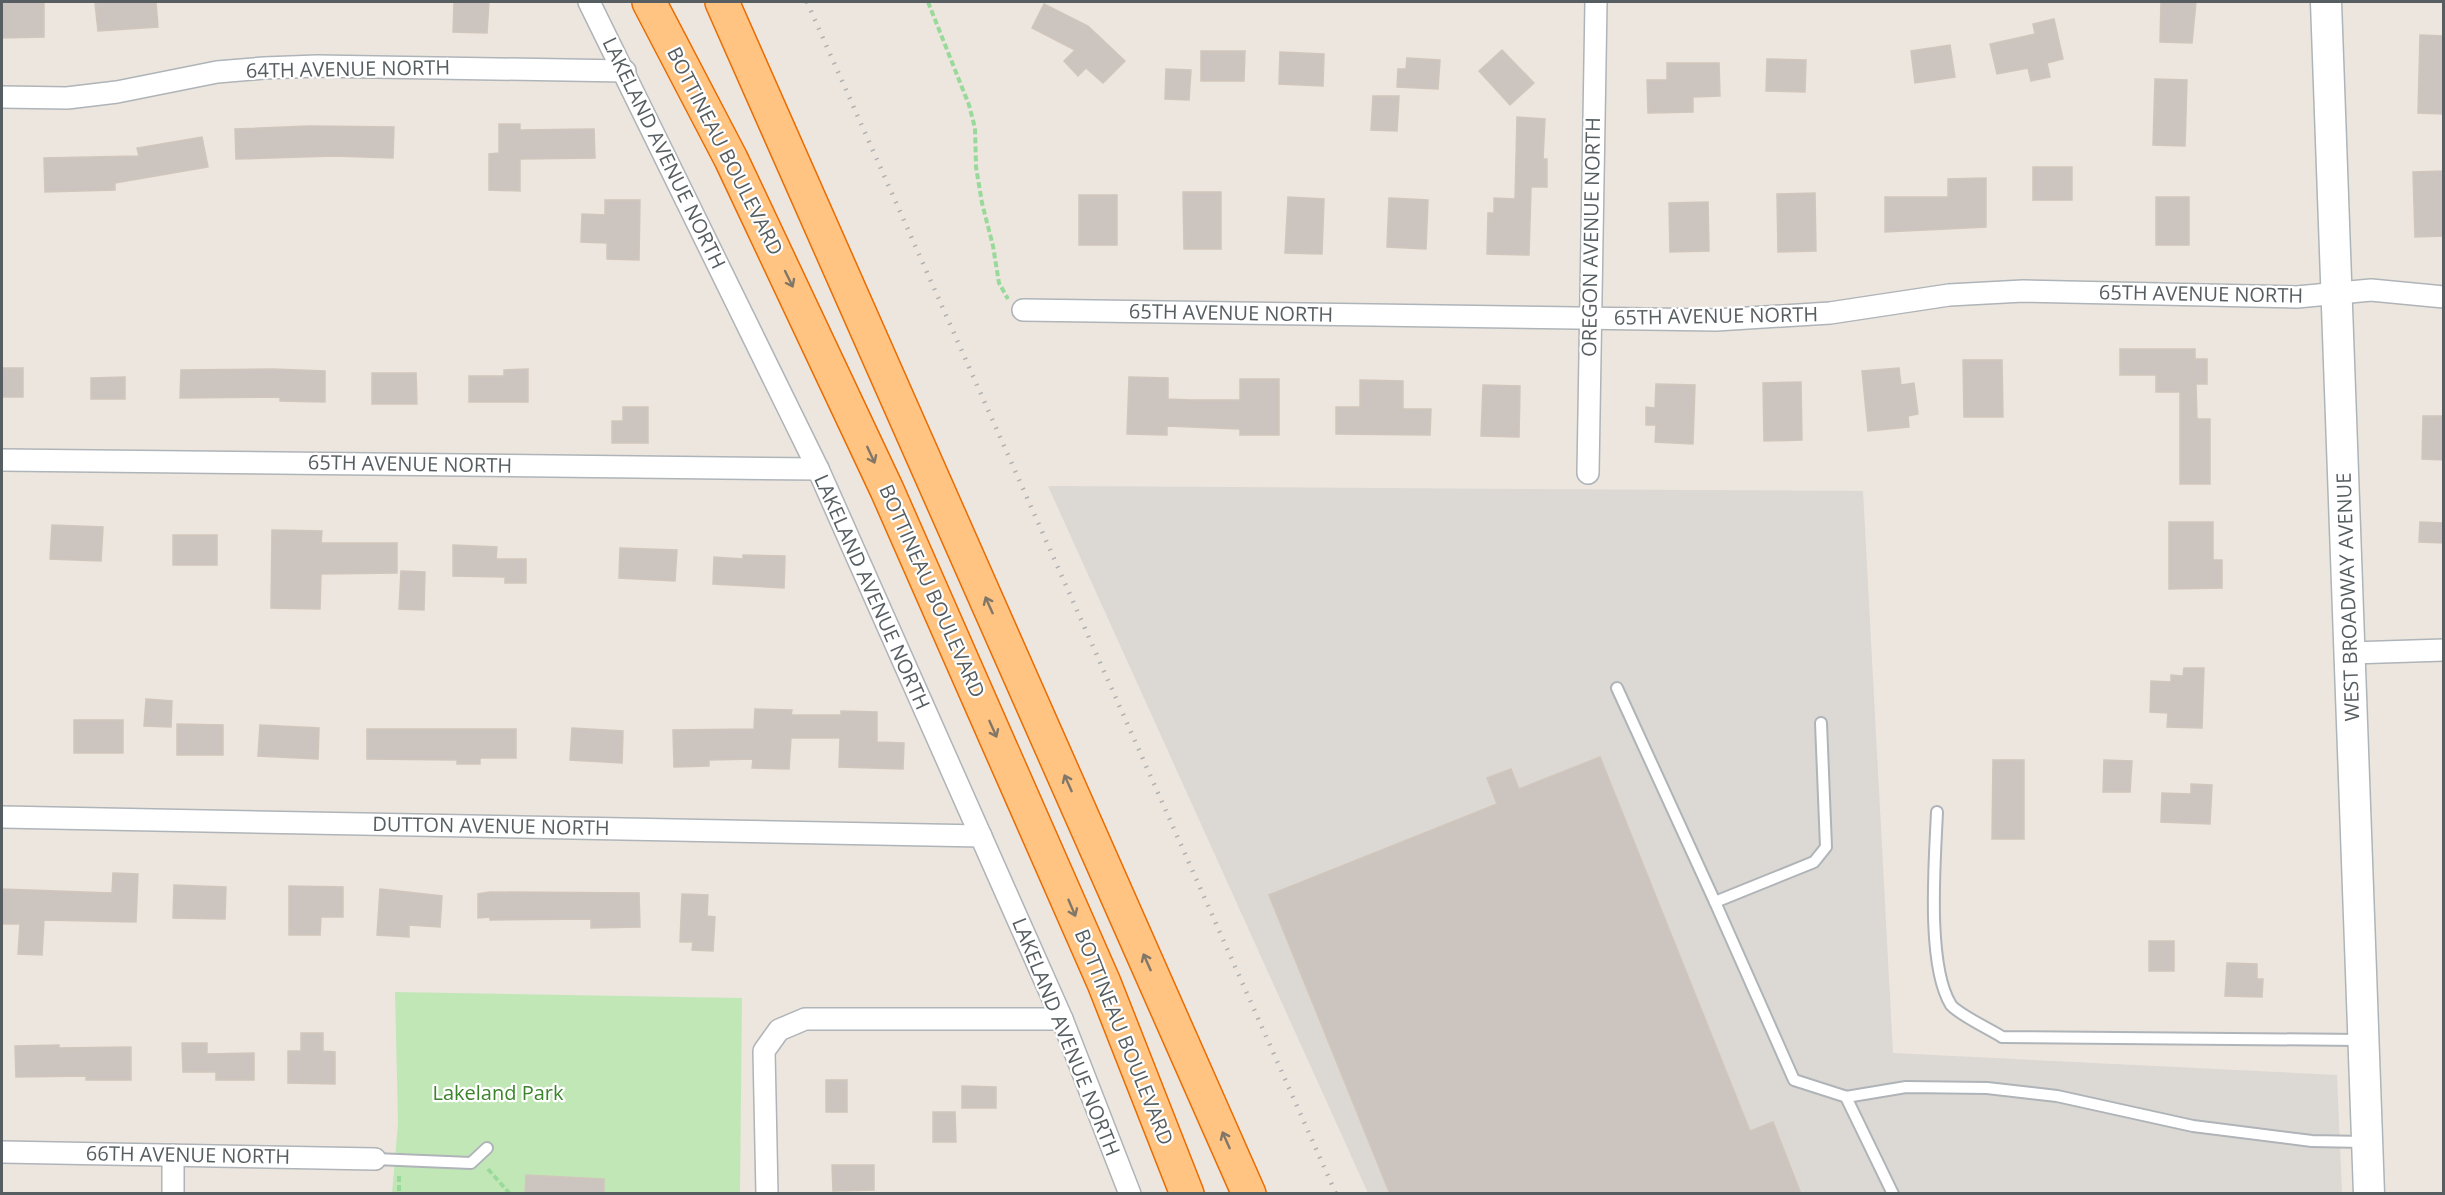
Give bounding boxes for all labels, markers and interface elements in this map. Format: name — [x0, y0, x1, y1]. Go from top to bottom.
street label: LAKELAND AVENUE NORTH — [596, 32, 732, 273]
street label: BOTTINEAU BOULEVARD — [661, 42, 790, 260]
street label: 64TH AVENUE NORTH — [246, 53, 450, 84]
street label: OREGON AVENUE NORTH — [1575, 117, 1606, 357]
one-way arrow — [783, 269, 795, 287]
street label: 65TH AVENUE NORTH — [2099, 278, 2303, 309]
street label: 65TH AVENUE NORTH — [1129, 297, 1333, 328]
street label: 65TH AVENUE NORTH — [1614, 300, 1818, 331]
one-way arrow — [866, 446, 878, 464]
street label: 65TH AVENUE NORTH — [308, 448, 512, 479]
street label: LAKELAND AVENUE NORTH — [808, 470, 937, 714]
street label: WEST BROADWAY AVENUE — [2330, 472, 2365, 722]
street label: BOTTINEAU BOULEVARD — [873, 480, 992, 702]
one-way arrow — [983, 596, 995, 614]
one-way arrow — [988, 720, 1000, 738]
one-way arrow — [1062, 775, 1073, 793]
street label: DUTTON AVENUE NORTH — [372, 810, 610, 841]
one-way arrow — [1067, 898, 1078, 917]
street label: LAKELAND AVENUE NORTH — [1006, 914, 1127, 1160]
street label: BOTTINEAU BOULEVARD — [1069, 925, 1180, 1149]
one-way arrow — [1141, 953, 1152, 971]
park label: Lakeland Park — [433, 1079, 564, 1106]
one-way arrow — [1219, 1131, 1230, 1149]
street label: 66TH AVENUE NORTH — [86, 1139, 290, 1170]

